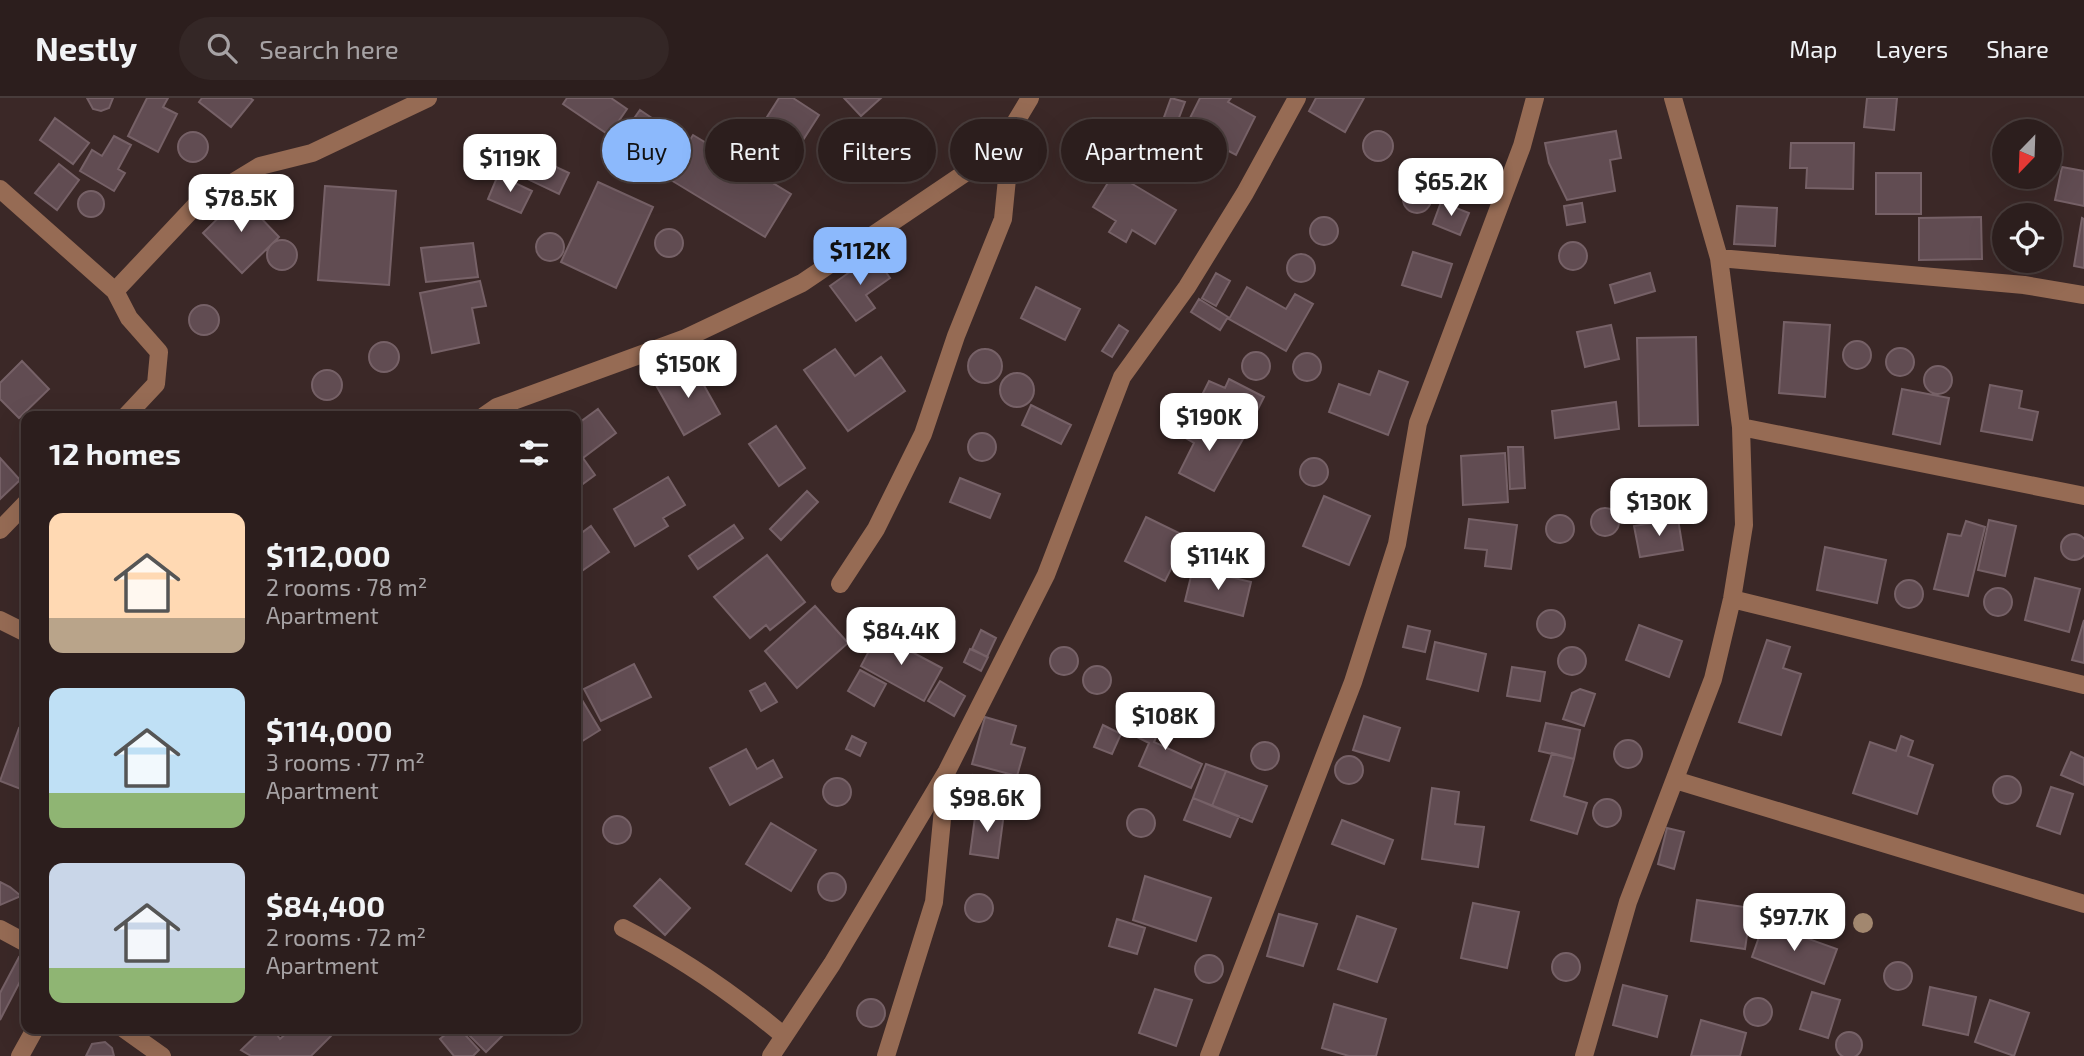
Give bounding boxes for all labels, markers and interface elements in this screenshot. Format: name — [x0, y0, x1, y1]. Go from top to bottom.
search box — [179, 17, 669, 80]
text: Nestly — [35, 28, 137, 68]
icon: search — [203, 29, 241, 67]
text: Search here — [259, 33, 399, 64]
text: Map — [1789, 34, 1837, 63]
text: Layers — [1875, 34, 1948, 63]
text: Share — [1986, 34, 2049, 63]
chip: Buy — [602, 119, 691, 182]
chip: Rent — [705, 119, 804, 182]
chip: Filters — [818, 119, 936, 182]
chip: New — [950, 119, 1047, 182]
chip: Apartment — [1061, 119, 1227, 182]
north arrow — [1992, 119, 2062, 189]
map controls — [1992, 119, 2062, 273]
pin: $119K — [461, 134, 559, 194]
text: $119K — [479, 143, 541, 171]
pin: $65.2K — [1394, 158, 1508, 218]
text: $65.2K — [1414, 167, 1488, 195]
pin: $78.5K — [184, 174, 298, 234]
text: $78.5K — [205, 183, 277, 211]
button: locate — [1992, 203, 2062, 273]
pin: $112K — [811, 228, 909, 287]
text: $112K — [829, 236, 891, 264]
pin: $150K — [639, 341, 737, 400]
text: $150K — [655, 349, 721, 377]
pin: $190K — [1160, 394, 1258, 453]
text: $190K — [1176, 402, 1242, 430]
icon: filters — [515, 434, 553, 472]
text: 12 homes — [49, 435, 181, 471]
pin: $130K — [1610, 478, 1708, 538]
text: $130K — [1626, 487, 1692, 515]
pin: $114K — [1169, 532, 1267, 592]
text: $112,000 — [266, 537, 391, 573]
icon: home — [105, 541, 189, 625]
text: $114K — [1187, 541, 1249, 569]
text: 2 rooms · 78 m² — [266, 573, 427, 601]
text: Apartment — [266, 601, 379, 629]
pin: $84.4K — [844, 608, 958, 667]
text: $84.4K — [862, 616, 940, 644]
pin: $108K — [1116, 692, 1214, 752]
text: $108K — [1132, 701, 1198, 729]
text: $114,000 — [266, 712, 392, 748]
icon: home — [105, 716, 189, 800]
text: 3 rooms · 77 m² — [266, 748, 425, 776]
pin: $98.6K — [930, 774, 1044, 834]
text: Apartment — [266, 776, 379, 804]
text: $98.6K — [949, 783, 1025, 811]
text: $84,400 — [266, 887, 385, 923]
icon: home — [105, 891, 189, 975]
pin: $97.7K — [1737, 894, 1851, 953]
text: $97.7K — [1759, 902, 1829, 930]
text: 2 rooms · 72 m² — [266, 923, 426, 951]
text: Apartment — [266, 951, 379, 979]

